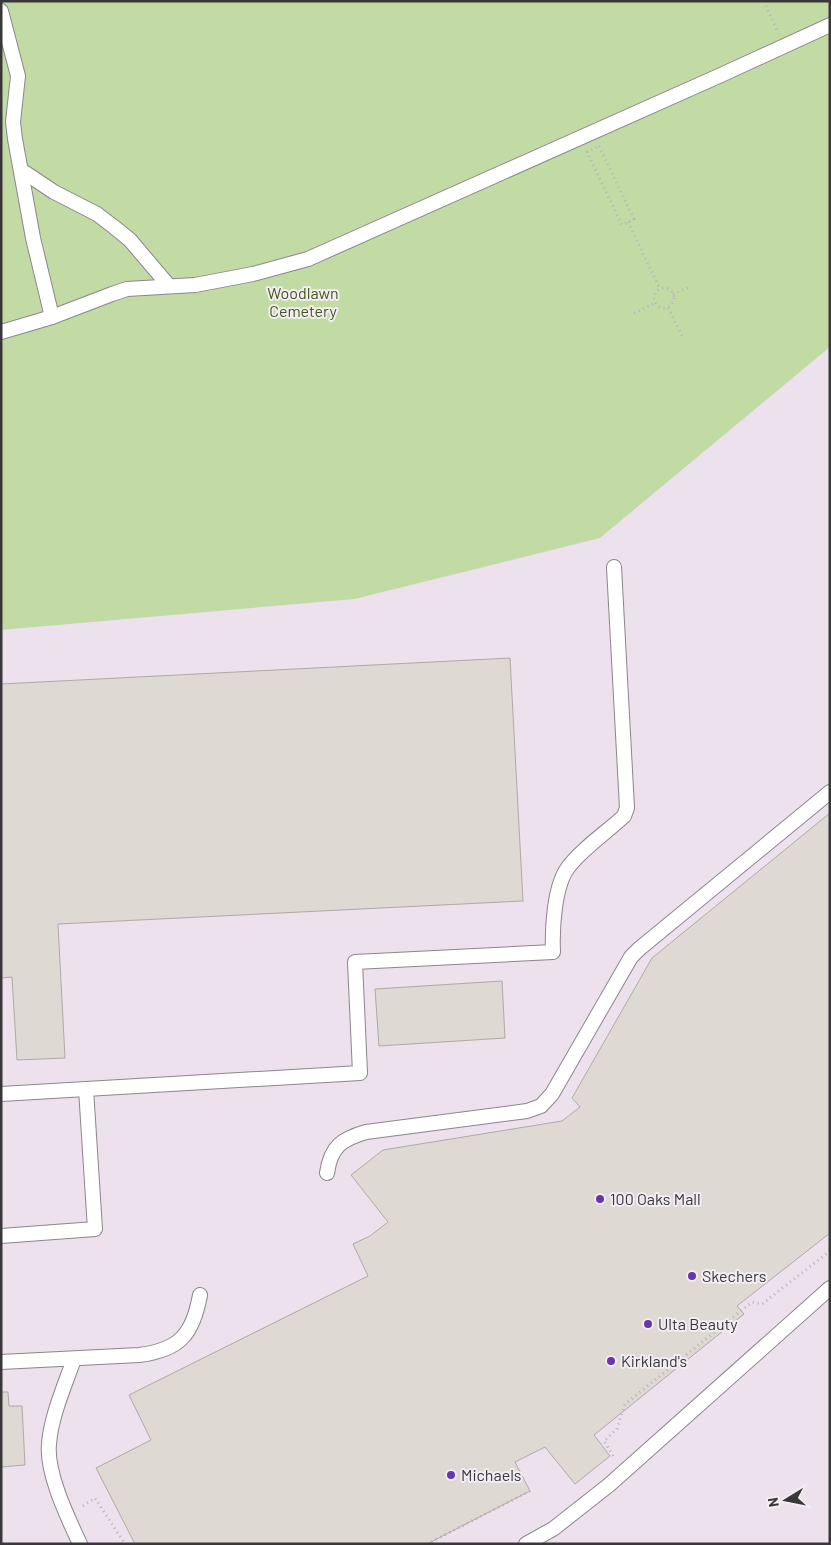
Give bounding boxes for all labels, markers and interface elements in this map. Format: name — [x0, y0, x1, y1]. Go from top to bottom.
park label: Woodlawn Cemetery — [267, 283, 339, 320]
place label: 100 Oaks Mall — [610, 1189, 701, 1208]
marker: 100 Oaks Mall — [594, 1193, 606, 1205]
place label: Skechers — [702, 1266, 766, 1285]
marker: Skechers — [686, 1270, 698, 1282]
place label: Ulta Beauty — [658, 1314, 738, 1333]
marker: Ulta Beauty — [642, 1318, 654, 1330]
place label: Kirkland's — [621, 1351, 687, 1370]
marker: Kirkland's — [605, 1355, 617, 1367]
place label: Michaels — [461, 1465, 522, 1484]
marker: Michaels — [445, 1469, 457, 1481]
north arrow — [761, 1475, 811, 1525]
text: N — [764, 1496, 782, 1508]

